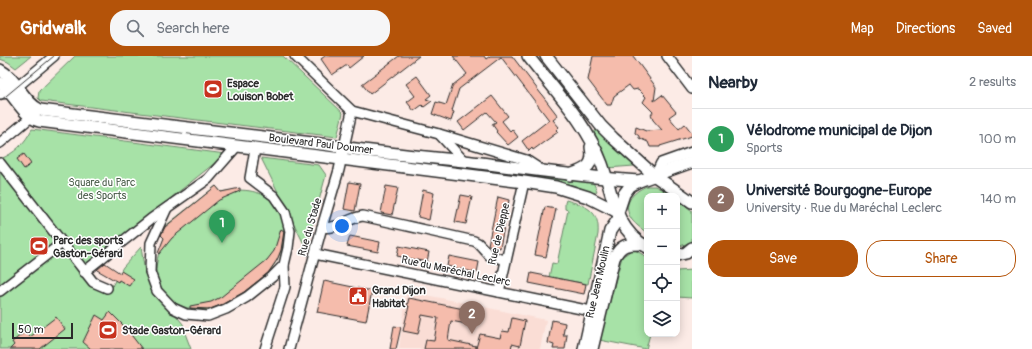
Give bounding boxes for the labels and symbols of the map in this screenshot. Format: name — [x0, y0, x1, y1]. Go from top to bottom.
place label: Espace Louison Bobet — [227, 77, 294, 103]
sports icon: Espace Louison Bobet — [202, 78, 224, 100]
street label: Boulevard Paul Doumer — [268, 131, 374, 157]
park label: Square du Parc des Sports — [68, 176, 136, 202]
street label: Rue du Stade — [295, 196, 325, 258]
street label: Rue de Dieppe — [486, 201, 513, 266]
pin: 1 — [209, 210, 235, 243]
your location — [332, 216, 352, 236]
place label: Parc des sports Gaston-Gérard — [53, 234, 123, 260]
sports icon: Parc des sports Gaston-Gérard — [28, 235, 50, 257]
street label: Rue Jean Moulin — [583, 245, 613, 319]
street label: Rue du Maréchal Leclerc — [400, 253, 512, 289]
place label: Grand Dijon Habitat — [372, 284, 426, 310]
public building icon: Grand Dijon Habitat — [347, 285, 369, 307]
pin: 2 — [459, 301, 485, 334]
sports icon: Stade Gaston-Gérard — [97, 319, 119, 341]
scale bar — [12, 321, 73, 340]
place label: Stade Gaston-Gérard — [122, 324, 221, 337]

